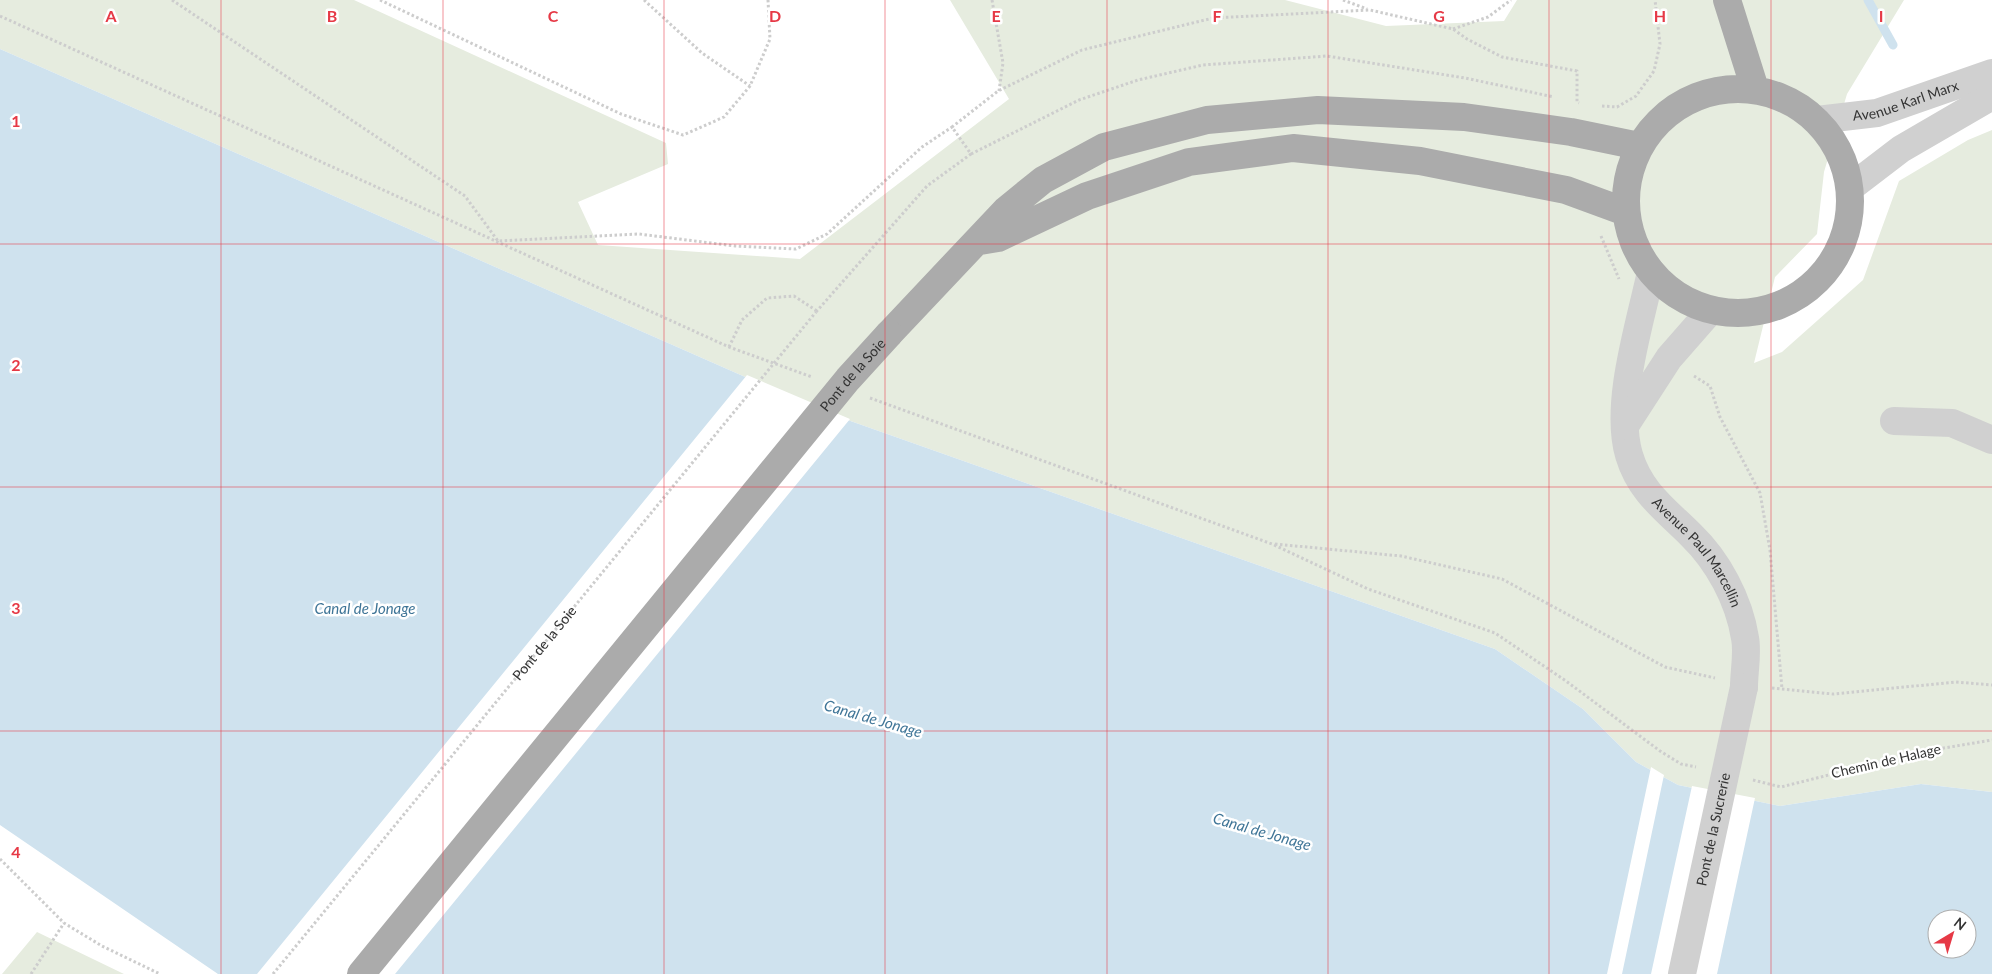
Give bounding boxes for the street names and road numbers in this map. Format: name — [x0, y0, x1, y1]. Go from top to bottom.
street label: Avenue Karl Marx — [1852, 76, 1961, 124]
street label: Pont de la Soie — [816, 335, 889, 415]
street label: Avenue Paul Marcellin — [1649, 493, 1745, 609]
street label: Pont de la Soie — [509, 602, 580, 683]
street label: Chemin de Halage — [1829, 740, 1942, 781]
street label: Pont de la Sucrerie — [1692, 771, 1733, 887]

